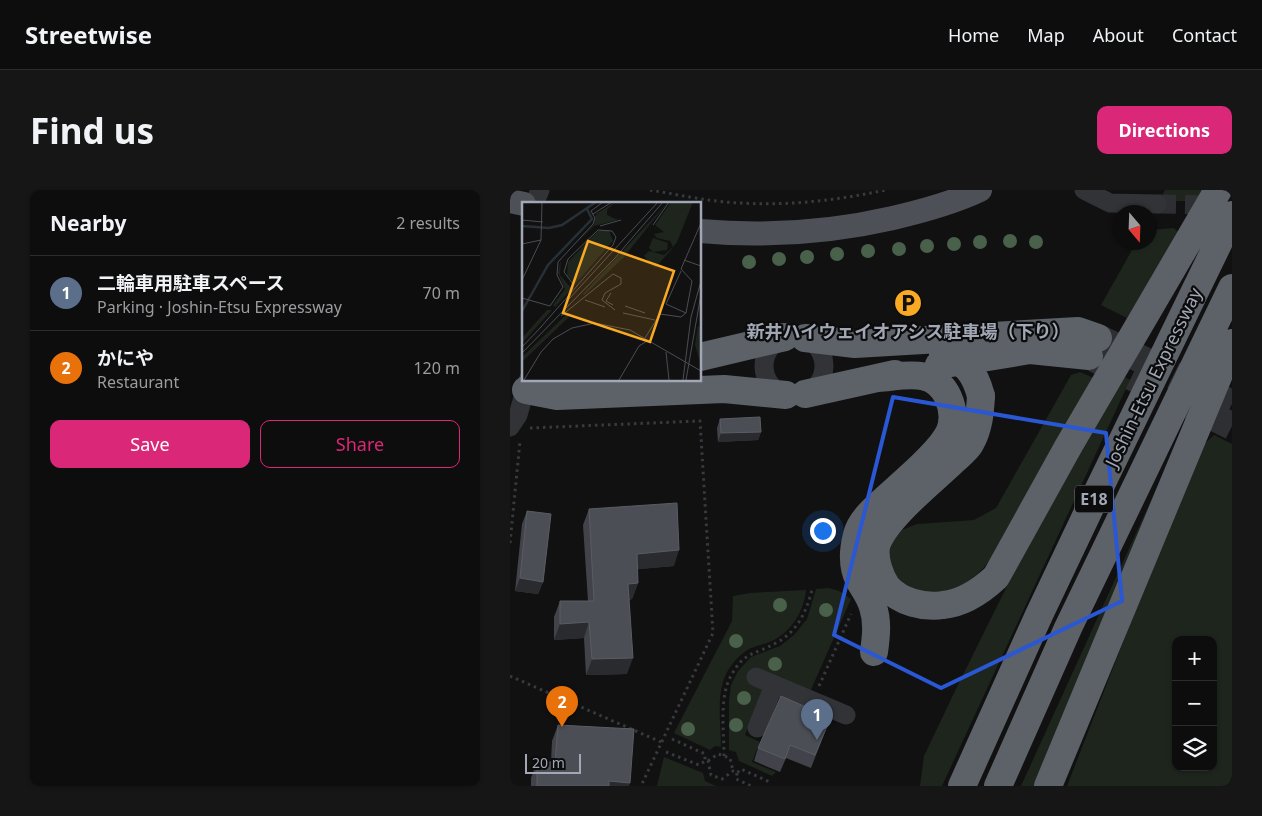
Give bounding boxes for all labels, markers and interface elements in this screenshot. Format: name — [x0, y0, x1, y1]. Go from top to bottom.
text: Streetwise — [25, 18, 152, 51]
text: Home — [948, 23, 999, 47]
text: Map — [1027, 23, 1065, 47]
text: About — [1093, 23, 1144, 47]
text: Contact — [1172, 23, 1237, 47]
button: Directions — [1097, 106, 1232, 154]
text: Find us — [30, 107, 154, 154]
inset map — [522, 202, 701, 381]
north arrow — [1112, 205, 1157, 250]
text: Nearby — [50, 209, 126, 237]
text: 2 results — [396, 212, 460, 234]
text: 二輪車用駐車スペース — [97, 270, 285, 296]
text: 1 — [61, 282, 71, 304]
text: 70 m — [423, 282, 460, 304]
street label: Joshin-Etsu Expressway — [1098, 283, 1207, 472]
parking icon: 新井ハイウェイオアシス駐車場（下り） — [893, 288, 923, 318]
text: Parking · Joshin-Etsu Expressway — [97, 296, 342, 318]
place label: 新井ハイウェイオアシス駐車場（下り） — [747, 319, 1069, 343]
text: かにや — [97, 345, 154, 371]
text: 2 — [61, 357, 71, 379]
text: 120 m — [413, 357, 460, 379]
text: Restaurant — [97, 371, 179, 393]
button: Save — [50, 420, 250, 468]
button: Share — [260, 420, 460, 468]
road number: E18 — [1075, 486, 1113, 512]
your location — [810, 518, 836, 544]
map controls — [1172, 636, 1217, 771]
button: + — [1172, 636, 1217, 681]
button: − — [1172, 681, 1217, 726]
pin: 2 — [546, 686, 578, 727]
pin: 1 — [801, 699, 833, 740]
button: layers — [1172, 726, 1217, 771]
scale bar — [525, 751, 581, 774]
text: 20 m — [532, 753, 565, 772]

